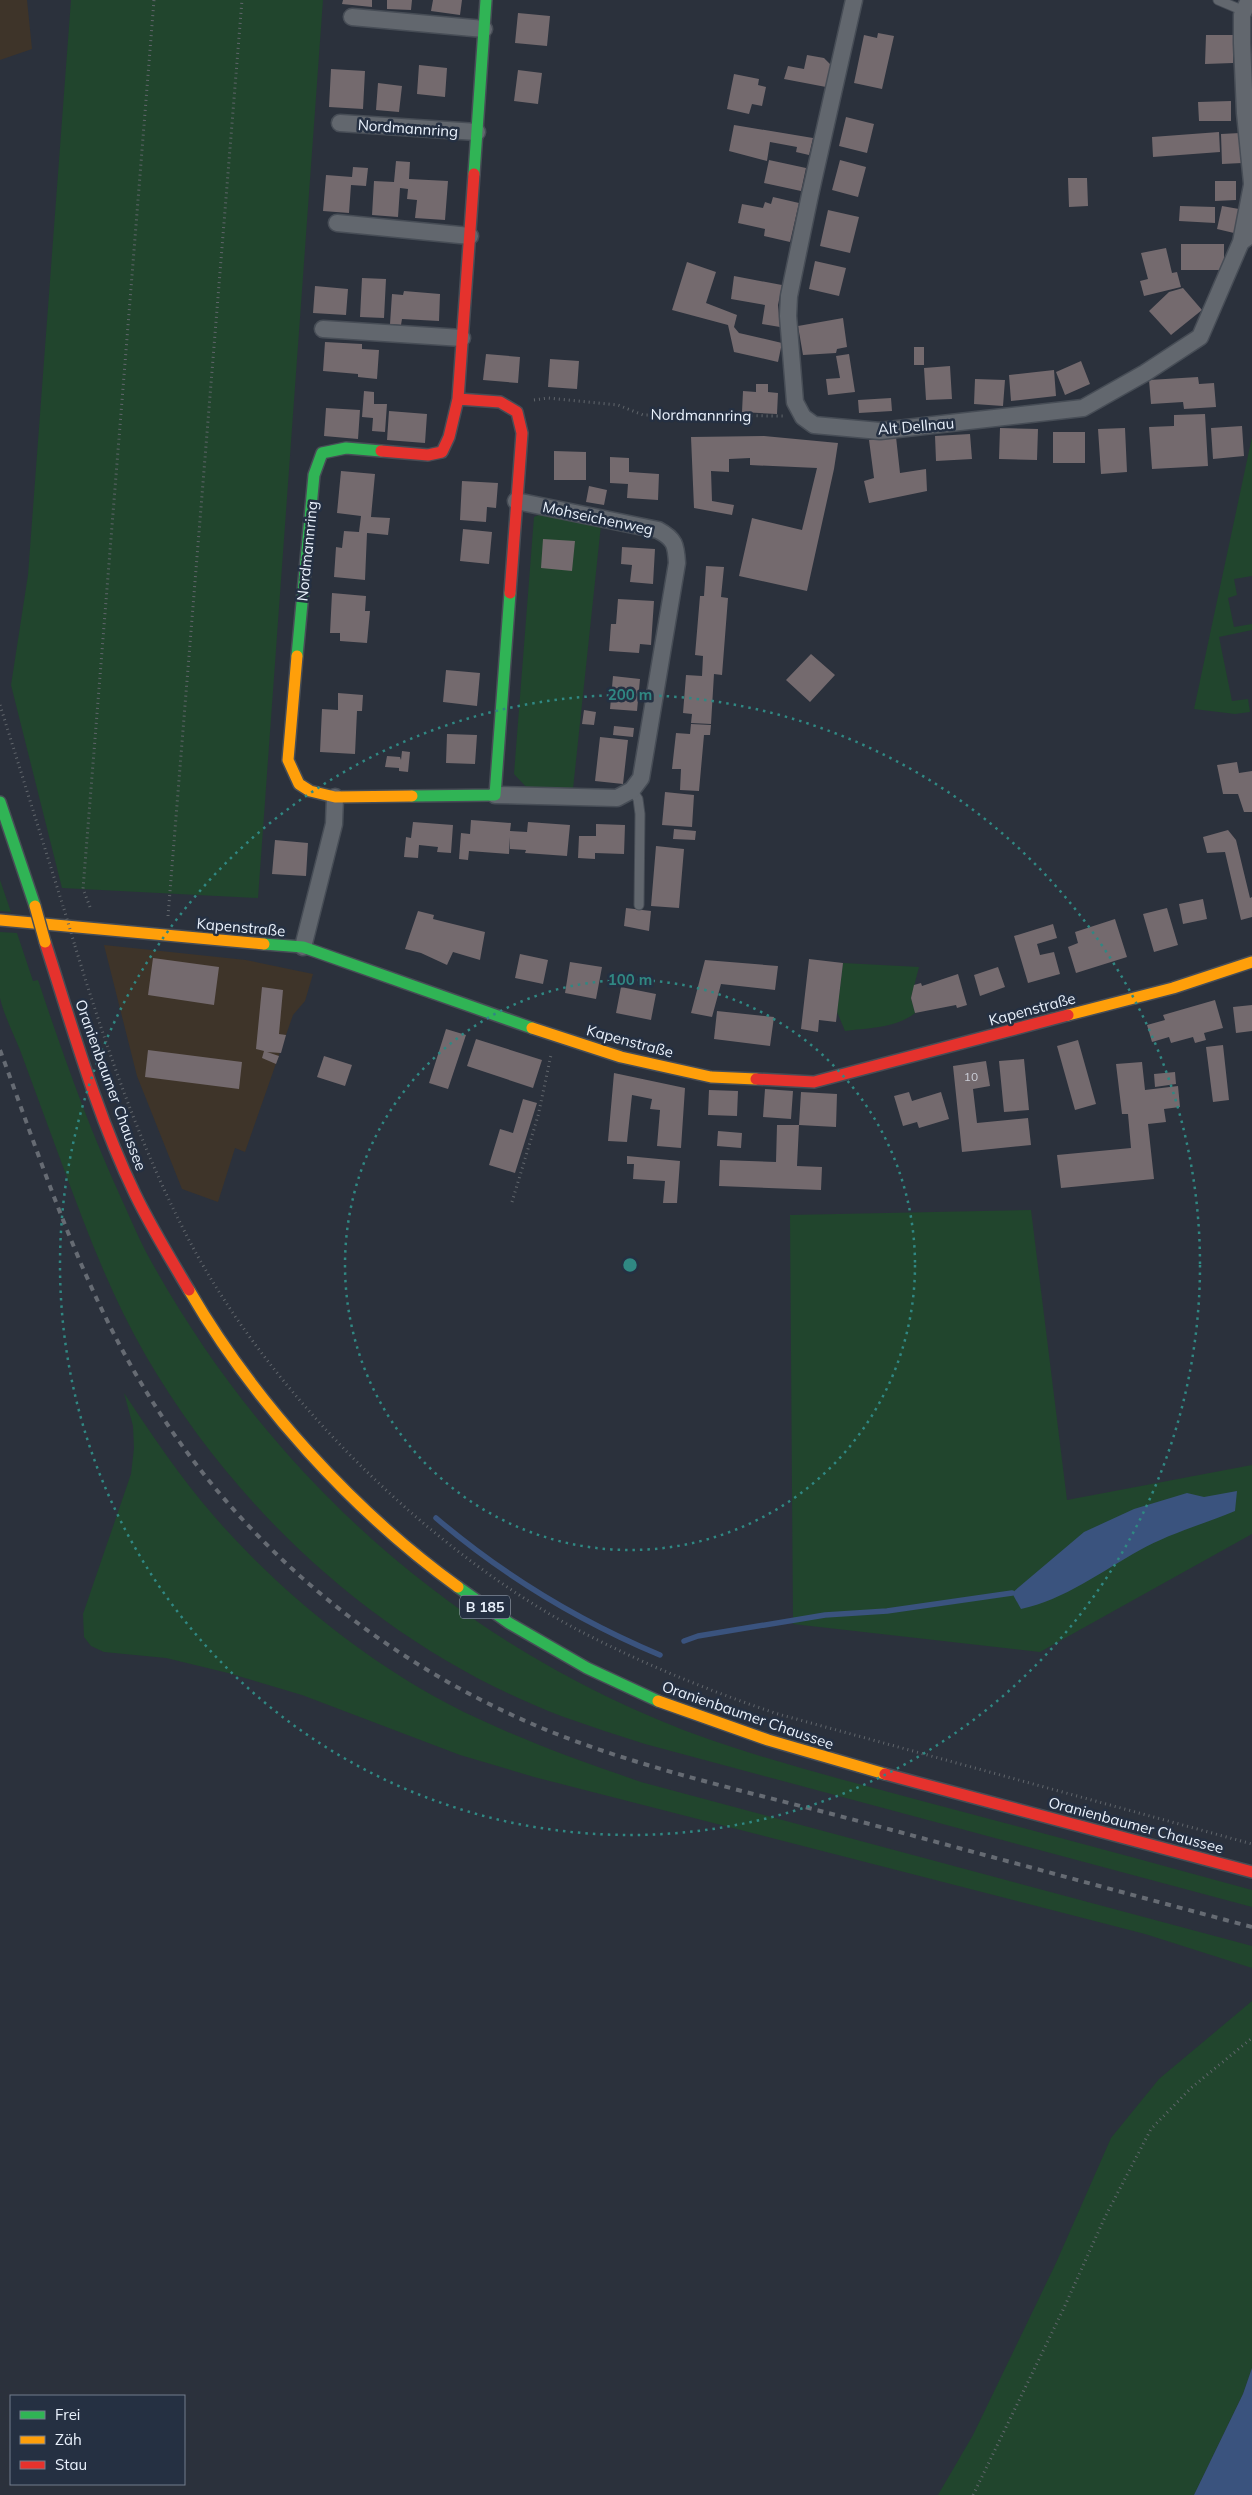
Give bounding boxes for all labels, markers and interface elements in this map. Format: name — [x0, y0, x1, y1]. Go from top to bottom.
street label: Nordmannring — [357, 115, 459, 141]
street label: Nordmannring — [650, 405, 752, 425]
street label: Alt Dellnau — [877, 413, 955, 439]
street label: Mohseichenweg — [541, 497, 655, 539]
street label: Nordmannring — [292, 500, 322, 602]
text: 200 m — [608, 685, 652, 704]
street label: Kapenstraße — [196, 914, 286, 940]
text: 100 m — [608, 970, 652, 989]
street label: Kapenstraße — [986, 988, 1078, 1030]
street label: Oranienbaumer Chaussee — [71, 997, 151, 1173]
street label: Kapenstraße — [584, 1020, 676, 1062]
house number: 10 — [964, 1069, 978, 1084]
centre of rings — [621, 1256, 639, 1274]
road number: B 185 — [460, 1595, 510, 1618]
street label: Oranienbaumer Chaussee — [660, 1677, 836, 1753]
street label: Oranienbaumer Chaussee — [1046, 1792, 1226, 1858]
legend — [10, 2395, 185, 2485]
text: Frei — [55, 2405, 80, 2424]
text: Zäh — [55, 2430, 82, 2449]
text: Stau — [55, 2455, 87, 2474]

